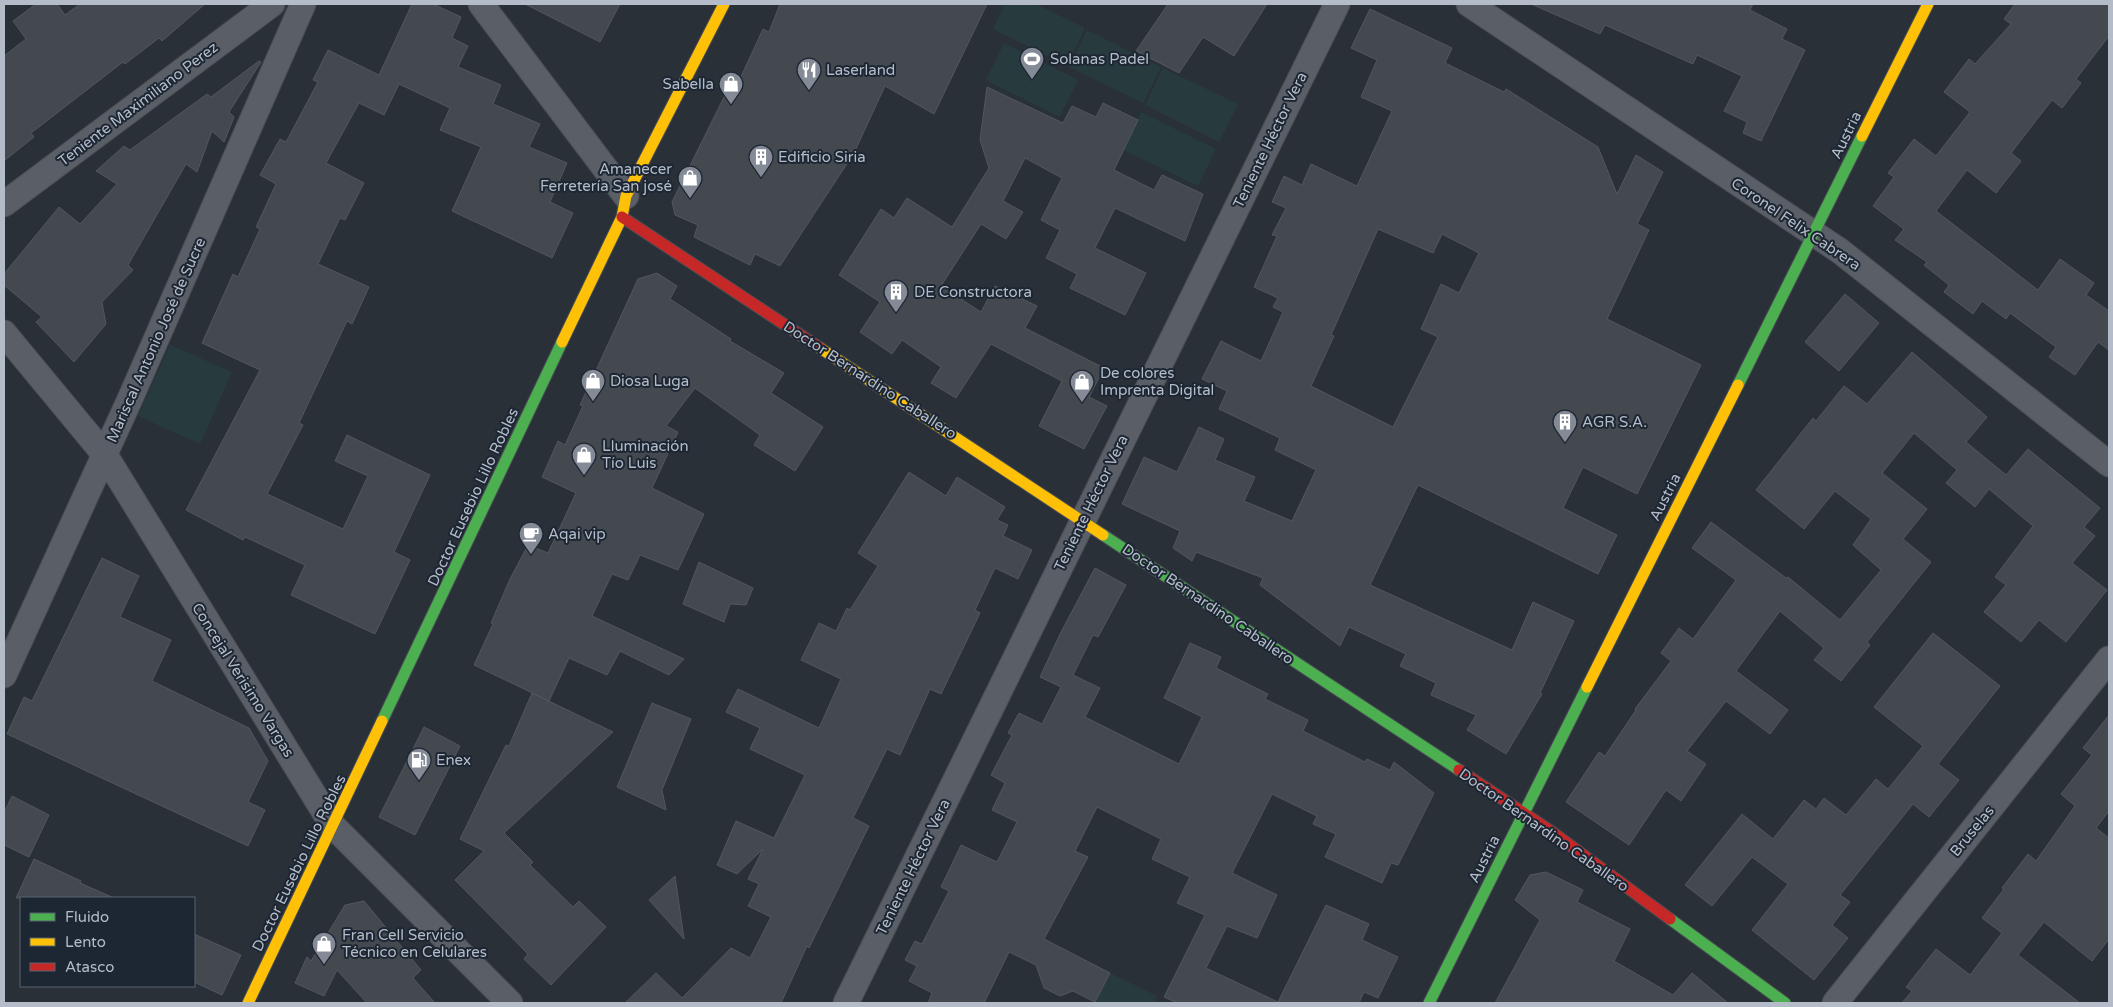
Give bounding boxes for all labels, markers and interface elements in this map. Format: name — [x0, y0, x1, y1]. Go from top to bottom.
street label: Teniente Maximiliano Perez — [55, 38, 221, 170]
sports icon: Solanas Padel — [1019, 46, 1045, 80]
place label: Solanas Padel — [1050, 50, 1149, 68]
restaurant icon: Laserland — [796, 57, 822, 91]
place label: Laserland — [826, 61, 895, 79]
street label: Teniente Héctor Vera — [1229, 69, 1311, 211]
shop icon: Sabella — [718, 71, 744, 105]
place label: Sabella — [662, 75, 714, 93]
street label: Austria — [1827, 108, 1865, 162]
building icon: Edificio Siria — [748, 144, 774, 178]
place label: Edificio Siria — [778, 148, 866, 166]
place label: Amanecer Ferretería San josé — [540, 160, 672, 195]
shop icon: Amanecer Ferretería San josé — [677, 165, 703, 199]
street label: Coronel Felix Cabrera — [1728, 174, 1864, 274]
street label: Mariscal Antonio José de Sucre — [103, 235, 209, 445]
building icon: DE Constructora — [883, 279, 909, 313]
place label: DE Constructora — [914, 283, 1032, 301]
street label: Doctor Bernardino Caballero — [780, 317, 960, 443]
place label: De colores Imprenta Digital — [1100, 364, 1214, 399]
shop icon: Diosa Luga — [580, 368, 606, 402]
shop icon: De colores Imprenta Digital — [1069, 369, 1095, 403]
place label: Diosa Luga — [610, 372, 689, 390]
street label: Doctor Eusebio Lillo Robles — [424, 405, 522, 589]
building icon: AGR S.A. — [1552, 409, 1578, 443]
place label: AGR S.A. — [1582, 413, 1647, 431]
street label: Teniente Héctor Vera — [1050, 432, 1132, 574]
place label: Lluminación Tío Luis — [602, 437, 689, 472]
shop icon: Lluminación Tío Luis — [571, 442, 597, 476]
street label: Austria — [1645, 470, 1685, 524]
cafe icon: Aqai vip — [518, 521, 544, 555]
place label: Aqai vip — [548, 525, 606, 543]
street label: Doctor Bernardino Caballero — [1119, 540, 1297, 668]
street label: Concejal Verisimo Vargas — [188, 599, 298, 761]
fuel station icon: Enex — [406, 747, 432, 781]
place label: Enex — [436, 751, 471, 769]
street label: Doctor Bernardino Caballero — [1456, 764, 1632, 896]
street label: Doctor Eusebio Lillo Robles — [248, 772, 350, 954]
street label: Teniente Héctor Vera — [872, 796, 954, 938]
street label: Bruselas — [1946, 802, 1998, 860]
street label: Austria — [1464, 832, 1504, 886]
legend — [20, 897, 195, 987]
text: Fluido — [65, 908, 109, 926]
place label: Fran Cell Servicio Técnico en Celulares — [342, 926, 487, 961]
shop icon: Fran Cell Servicio Técnico en Celulares — [311, 931, 337, 965]
text: Lento — [65, 933, 106, 951]
text: Atasco — [65, 958, 114, 976]

